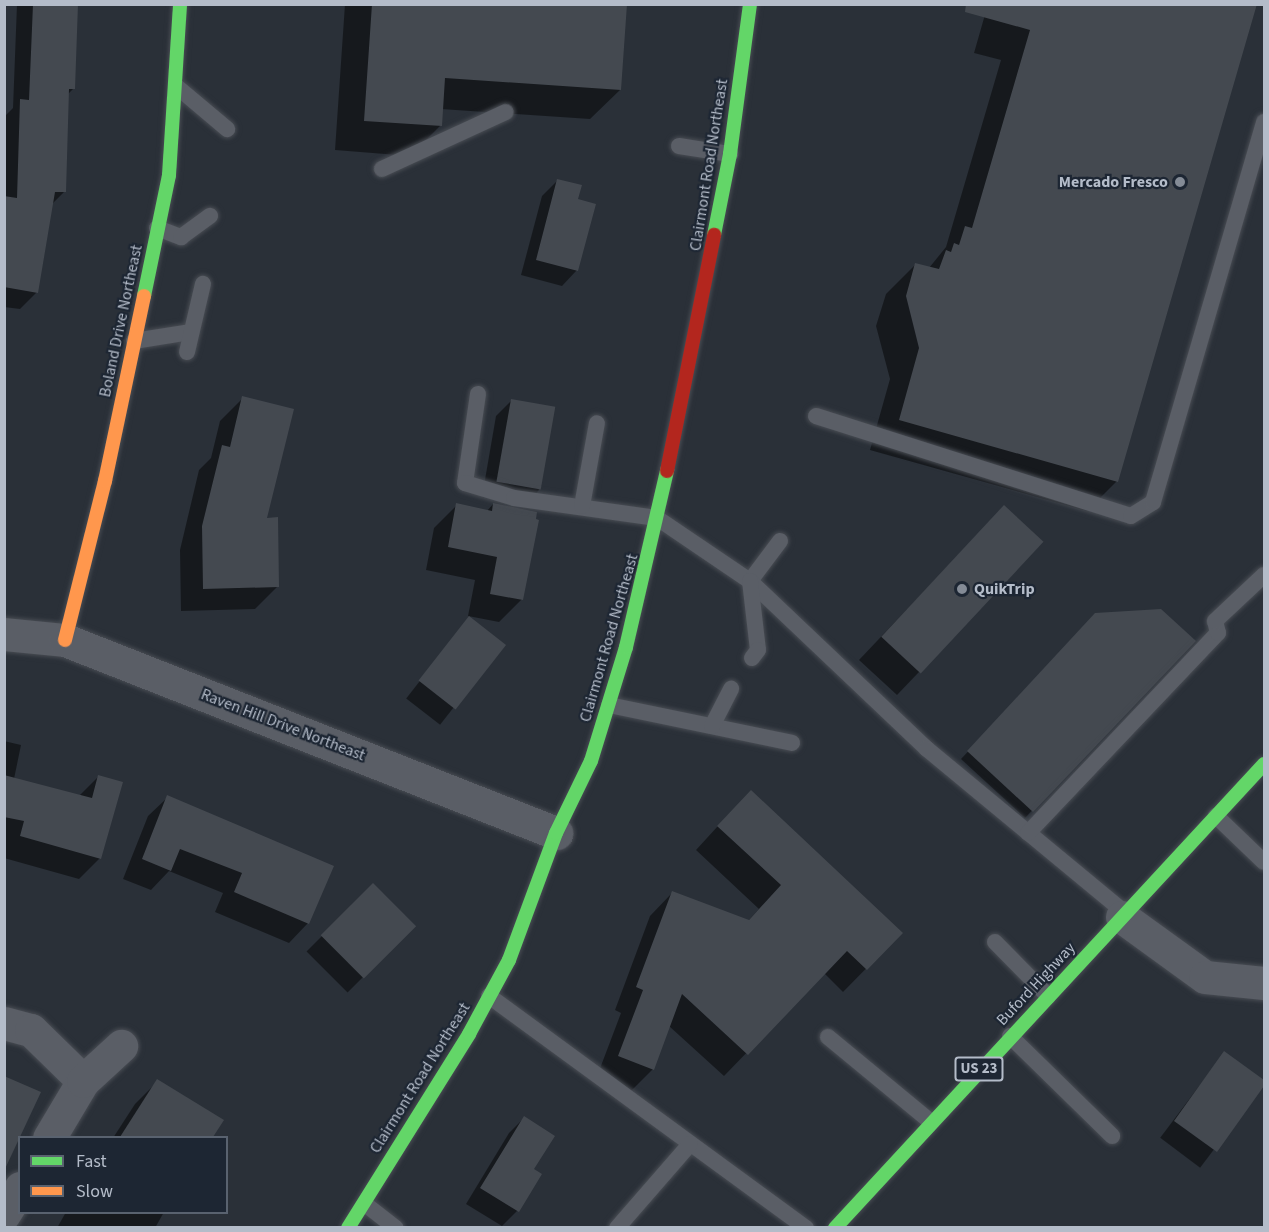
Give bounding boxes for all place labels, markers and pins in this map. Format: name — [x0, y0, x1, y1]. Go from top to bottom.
place label: Mercado Fresco — [1059, 172, 1168, 192]
marker: Mercado Fresco — [1173, 175, 1187, 189]
place label: QuikTrip — [974, 579, 1035, 599]
marker: QuikTrip — [955, 582, 969, 596]

